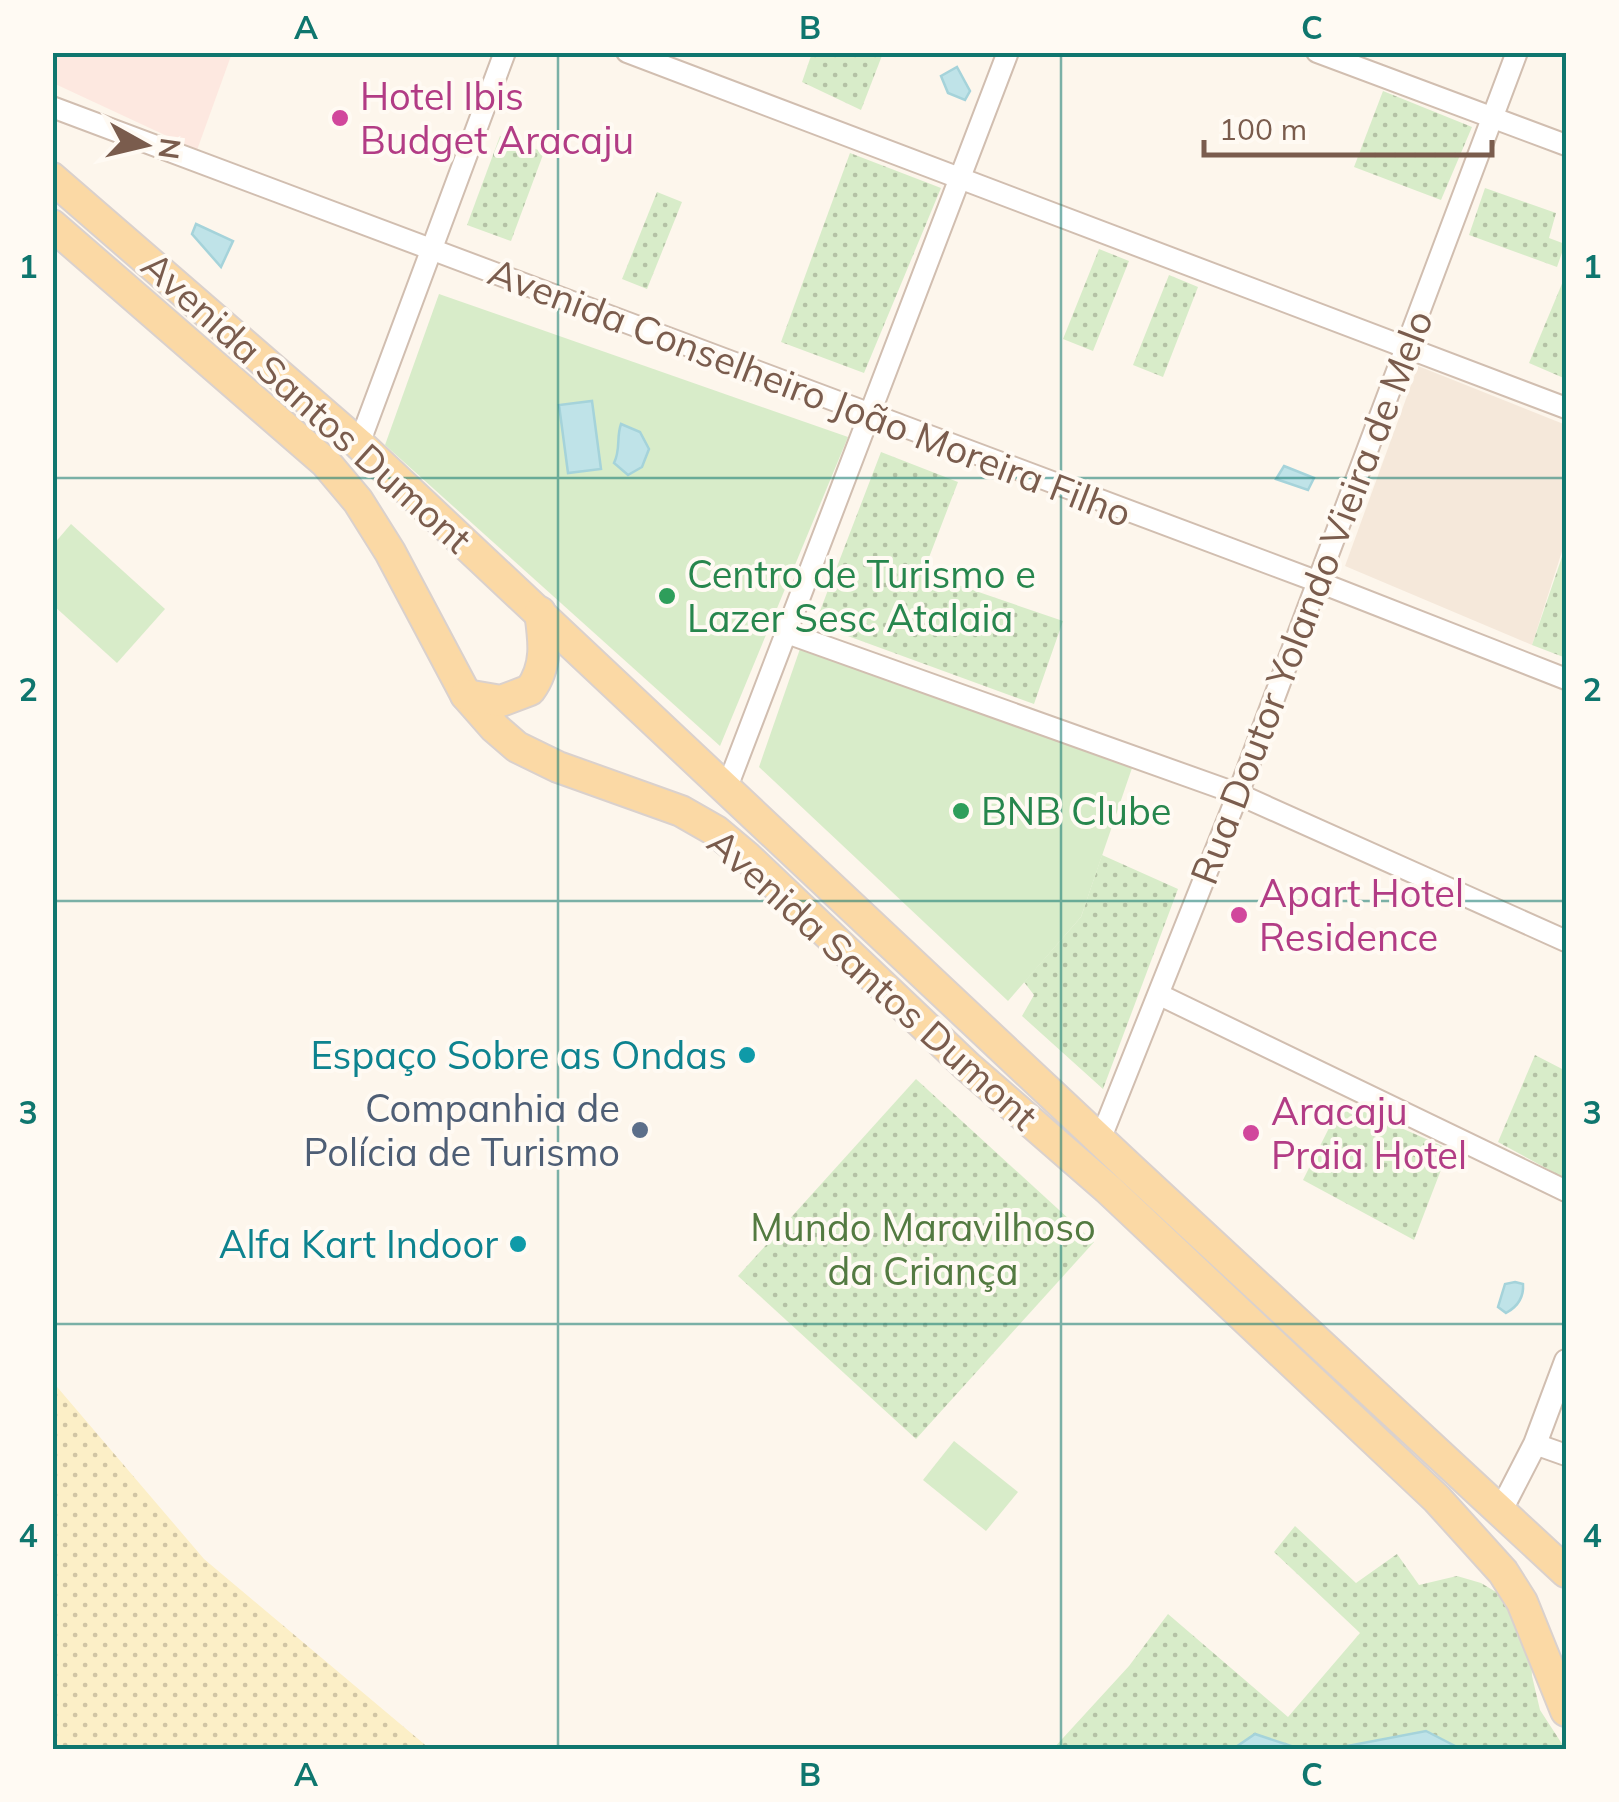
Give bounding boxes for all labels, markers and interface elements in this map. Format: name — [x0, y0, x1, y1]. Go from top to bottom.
text: A — [294, 7, 318, 47]
text: B — [799, 7, 821, 47]
text: C — [1301, 7, 1323, 47]
place label: Hotel Ibis Budget Aracaju — [360, 72, 634, 164]
north arrow — [95, 95, 195, 195]
scale bar — [1204, 95, 1492, 157]
marker: Hotel Ibis Budget Aracaju — [329, 107, 351, 129]
text: 100 m — [1219, 110, 1307, 148]
text: N — [151, 136, 189, 161]
street label: Avenida Santos Dumont — [132, 241, 482, 563]
text: 1 — [18, 246, 38, 286]
text: 1 — [1582, 246, 1602, 286]
street label: Avenida Conselheiro João Moreira Filho — [482, 247, 1138, 537]
street label: Rua Doutor Yolando Vieira de Melo — [1179, 303, 1443, 891]
place label: Centro de Turismo e Lazer Sesc Atalaia — [687, 550, 1036, 642]
marker: Centro de Turismo e Lazer Sesc Atalaia — [656, 585, 678, 607]
text: 2 — [18, 669, 38, 709]
text: 2 — [1582, 669, 1602, 709]
place label: BNB Clube — [981, 787, 1171, 835]
marker: BNB Clube — [950, 800, 972, 822]
street label: Avenida Santos Dumont — [698, 818, 1048, 1140]
place label: Apart Hotel Residence — [1259, 869, 1464, 961]
marker: Apart Hotel Residence — [1228, 904, 1250, 926]
place label: Espaço Sobre as Ondas — [311, 1031, 727, 1079]
marker: Espaço Sobre as Ondas — [736, 1044, 758, 1066]
place label: Companhia de Polícia de Turismo — [303, 1084, 620, 1176]
place label: Aracaju Praia Hotel — [1271, 1087, 1467, 1179]
text: 3 — [18, 1092, 38, 1132]
text: 3 — [1582, 1092, 1602, 1132]
marker: Companhia de Polícia de Turismo — [629, 1119, 651, 1141]
marker: Aracaju Praia Hotel — [1240, 1122, 1262, 1144]
park label: Mundo Maravilhoso da Criança — [750, 1203, 1096, 1295]
place label: Alfa Kart Indoor — [219, 1220, 498, 1268]
marker: Alfa Kart Indoor — [507, 1233, 529, 1255]
text: 4 — [18, 1515, 38, 1555]
text: 4 — [1582, 1515, 1602, 1555]
text: A — [294, 1754, 318, 1794]
text: B — [799, 1754, 821, 1794]
text: C — [1301, 1754, 1323, 1794]

